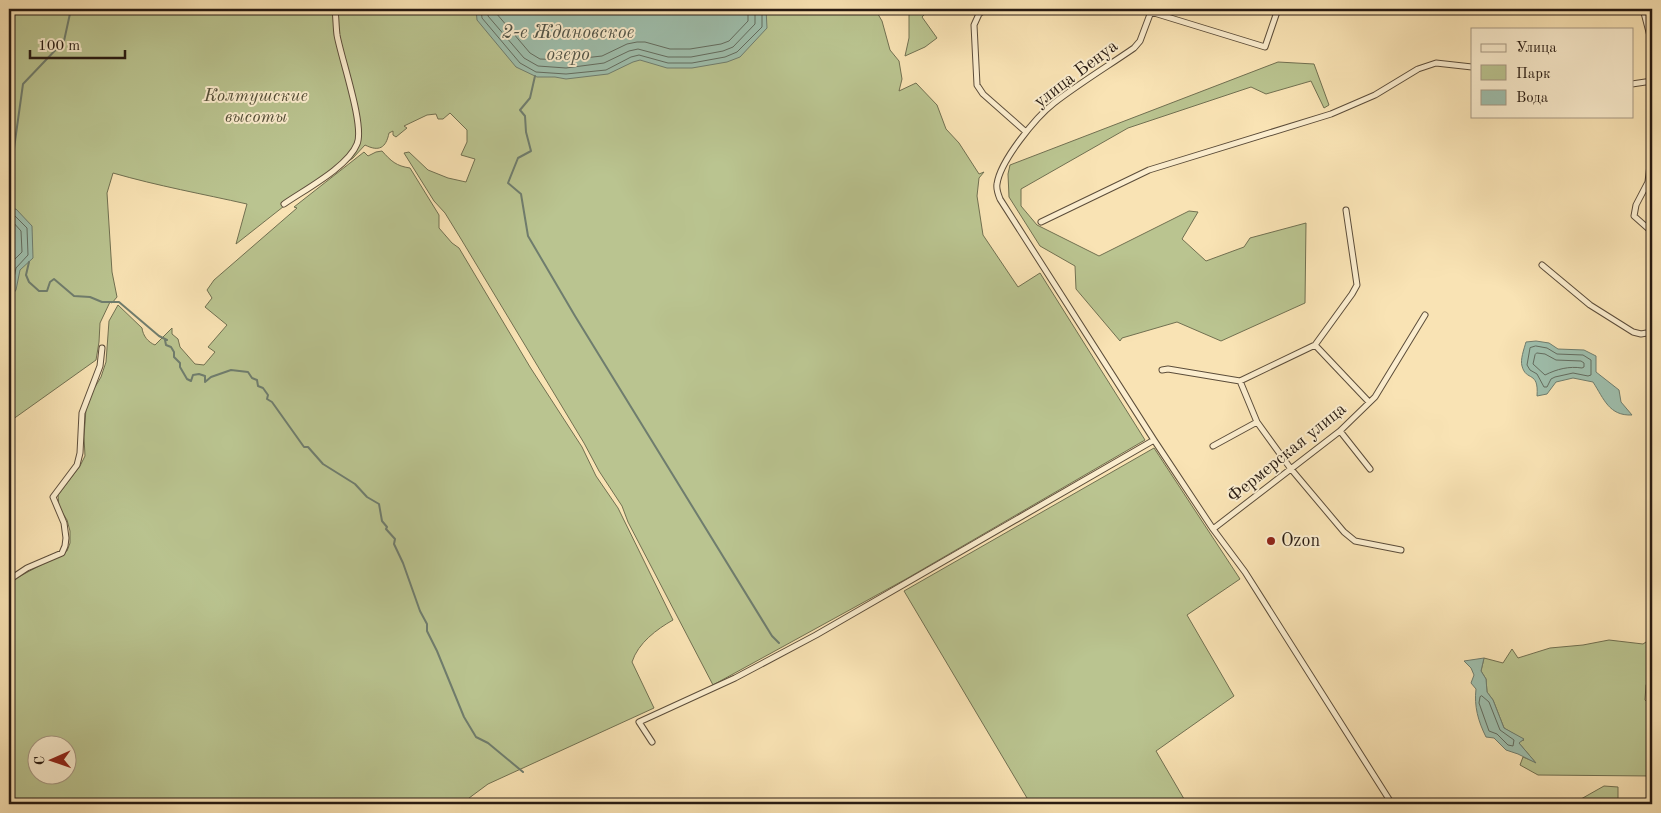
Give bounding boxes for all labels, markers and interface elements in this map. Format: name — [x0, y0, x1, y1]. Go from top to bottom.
water label: 2-е Ждановское озеро — [502, 24, 634, 65]
scale bar — [30, 28, 125, 60]
legend — [1471, 28, 1634, 118]
street label: улица Бенуа — [1031, 37, 1121, 111]
text: 100 m — [38, 39, 80, 54]
text: Улица — [1516, 41, 1557, 56]
text: Парк — [1516, 67, 1551, 82]
park label: Колтушские высоты — [203, 87, 308, 126]
text: Вода — [1516, 91, 1549, 106]
street label: Фермерская улица — [1224, 400, 1350, 506]
place label: Ozon — [1281, 532, 1320, 550]
marker: Ozon — [1265, 535, 1277, 547]
north arrow — [28, 736, 78, 786]
text: С — [33, 756, 47, 765]

